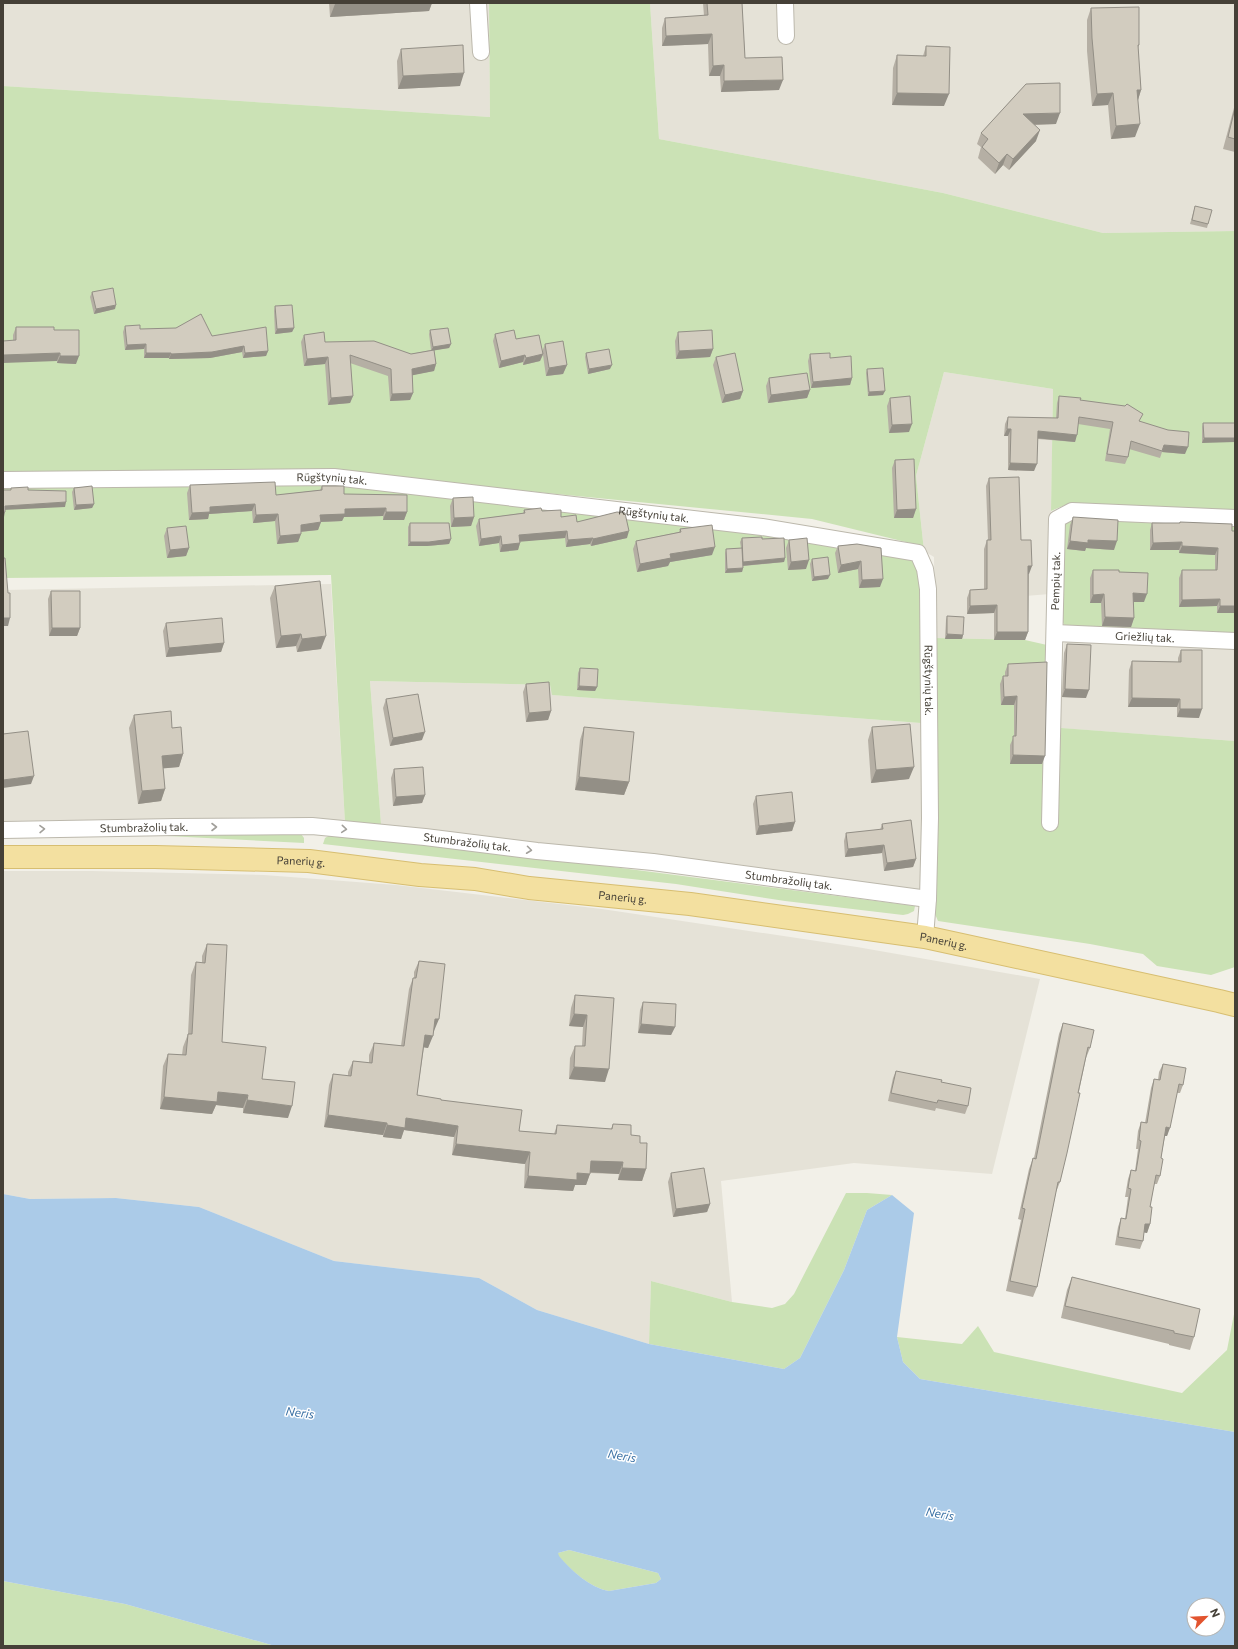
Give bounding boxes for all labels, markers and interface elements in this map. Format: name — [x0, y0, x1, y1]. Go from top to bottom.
street label: Rūgštynių tak. — [296, 470, 368, 487]
street label: Rūgštynių tak. — [618, 503, 690, 524]
street label: Pempių tak. — [1048, 551, 1062, 610]
street label: Griežlių tak. — [1115, 629, 1175, 644]
street label: Rūgštynių tak. — [922, 645, 936, 716]
street label: Stumbražolių tak. — [100, 820, 188, 834]
one-way arrow — [211, 823, 217, 831]
one-way arrow — [39, 825, 45, 833]
one-way arrow — [341, 825, 347, 834]
street label: Stumbražolių tak. — [423, 830, 512, 854]
one-way arrow — [526, 845, 532, 854]
street label: Panerių g. — [276, 853, 327, 869]
street label: Stumbražolių tak. — [744, 867, 834, 892]
street label: Panerių g. — [598, 888, 648, 906]
street label: Panerių g. — [919, 929, 969, 952]
water label: Neris — [285, 1403, 316, 1421]
water label: Neris — [607, 1446, 638, 1464]
water label: Neris — [925, 1504, 956, 1522]
north arrow — [1186, 1597, 1226, 1637]
text: N — [1208, 1606, 1223, 1619]

